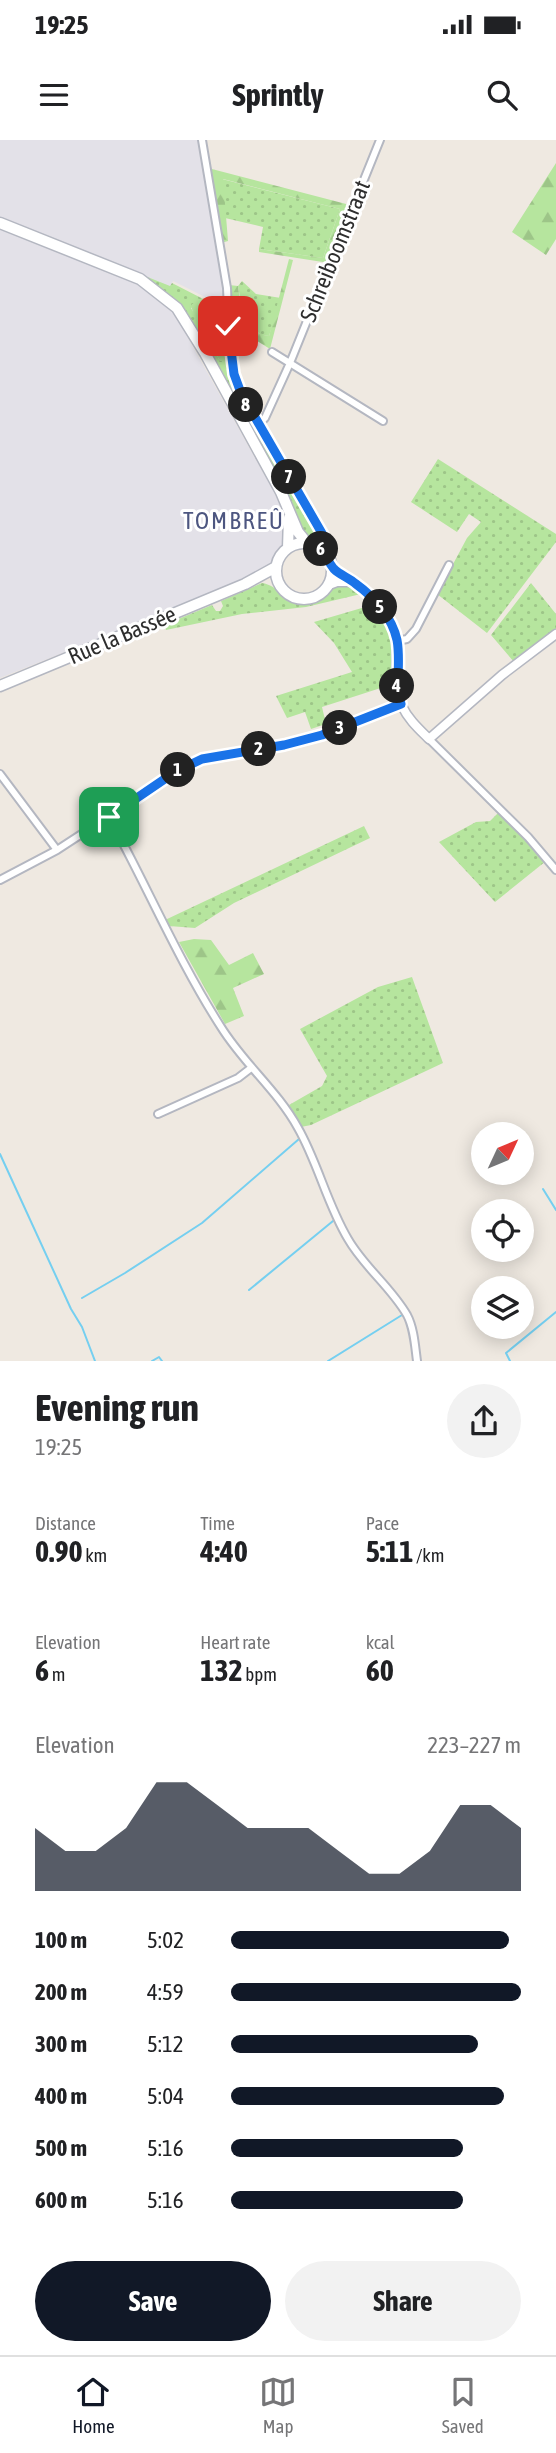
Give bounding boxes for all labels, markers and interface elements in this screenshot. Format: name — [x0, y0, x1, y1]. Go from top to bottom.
text: 19:25 — [35, 10, 89, 40]
icon: menu — [35, 76, 73, 114]
text: Sprintly — [232, 76, 324, 113]
icon: search — [483, 76, 521, 114]
street label: Schreiboomstraat — [295, 177, 375, 325]
pin — [198, 296, 258, 356]
icon: check — [209, 307, 247, 345]
pin: 8 — [229, 387, 264, 422]
text: 8 — [241, 393, 250, 415]
pin: 7 — [272, 460, 306, 494]
text: 7 — [284, 465, 293, 487]
district label: TOMBREÛ — [183, 507, 285, 534]
pin: 6 — [304, 532, 338, 566]
text: 6 — [316, 537, 325, 559]
pin: 5 — [362, 589, 398, 624]
text: 5 — [375, 595, 384, 617]
street label: Rue la Bassée — [64, 601, 180, 669]
pin: 4 — [380, 668, 414, 704]
text: 4 — [392, 674, 401, 696]
pin: 3 — [322, 710, 358, 746]
text: 3 — [335, 716, 344, 738]
pin: 2 — [242, 732, 276, 766]
text: 2 — [254, 737, 263, 759]
pin: 1 — [160, 752, 196, 788]
text: 1 — [173, 758, 182, 780]
pin — [79, 787, 139, 847]
icon: arrive — [90, 798, 128, 836]
north arrow — [471, 1122, 534, 1185]
map controls — [471, 1122, 534, 1339]
button: locate — [471, 1199, 534, 1262]
button: layers — [471, 1276, 534, 1339]
button: share — [447, 1384, 521, 1458]
text: Evening run — [35, 1386, 199, 1429]
text: 19:25 — [35, 1434, 82, 1460]
text: Distance — [35, 1512, 96, 1534]
text: Time — [200, 1512, 235, 1534]
text: Pace — [366, 1512, 399, 1534]
text: 0.90 — [35, 1534, 83, 1568]
text: 4:40 — [200, 1534, 248, 1568]
text: 5:11 — [366, 1534, 413, 1568]
text: km — [83, 1544, 107, 1566]
text: /km — [413, 1544, 444, 1566]
text: Elevation — [35, 1631, 101, 1653]
text: Heart rate — [200, 1631, 270, 1653]
text: kcal — [366, 1631, 395, 1653]
text: 6 — [35, 1653, 49, 1687]
text: 132 — [200, 1653, 243, 1687]
text: 60 — [366, 1653, 394, 1687]
text: m — [49, 1663, 65, 1685]
text: bpm — [243, 1663, 277, 1685]
text: Elevation — [35, 1732, 115, 1758]
text: 223–227 m — [427, 1732, 521, 1758]
text: 100 m — [35, 1927, 87, 1953]
text: 5:02 — [147, 1927, 184, 1953]
text: 200 m — [35, 1979, 87, 2005]
text: 4:59 — [147, 1979, 184, 2005]
text: 300 m — [35, 2031, 87, 2057]
text: 5:12 — [147, 2031, 184, 2057]
text: 400 m — [35, 2083, 87, 2109]
text: 5:04 — [147, 2083, 184, 2109]
text: 500 m — [35, 2135, 87, 2161]
text: 5:16 — [147, 2135, 184, 2161]
text: 600 m — [35, 2187, 87, 2213]
text: 5:16 — [147, 2187, 184, 2213]
button: Save — [35, 2261, 271, 2341]
button: Share — [285, 2261, 521, 2341]
tab: Home — [72, 2373, 115, 2437]
tab: Map — [259, 2373, 297, 2437]
tab: Saved — [442, 2373, 484, 2437]

